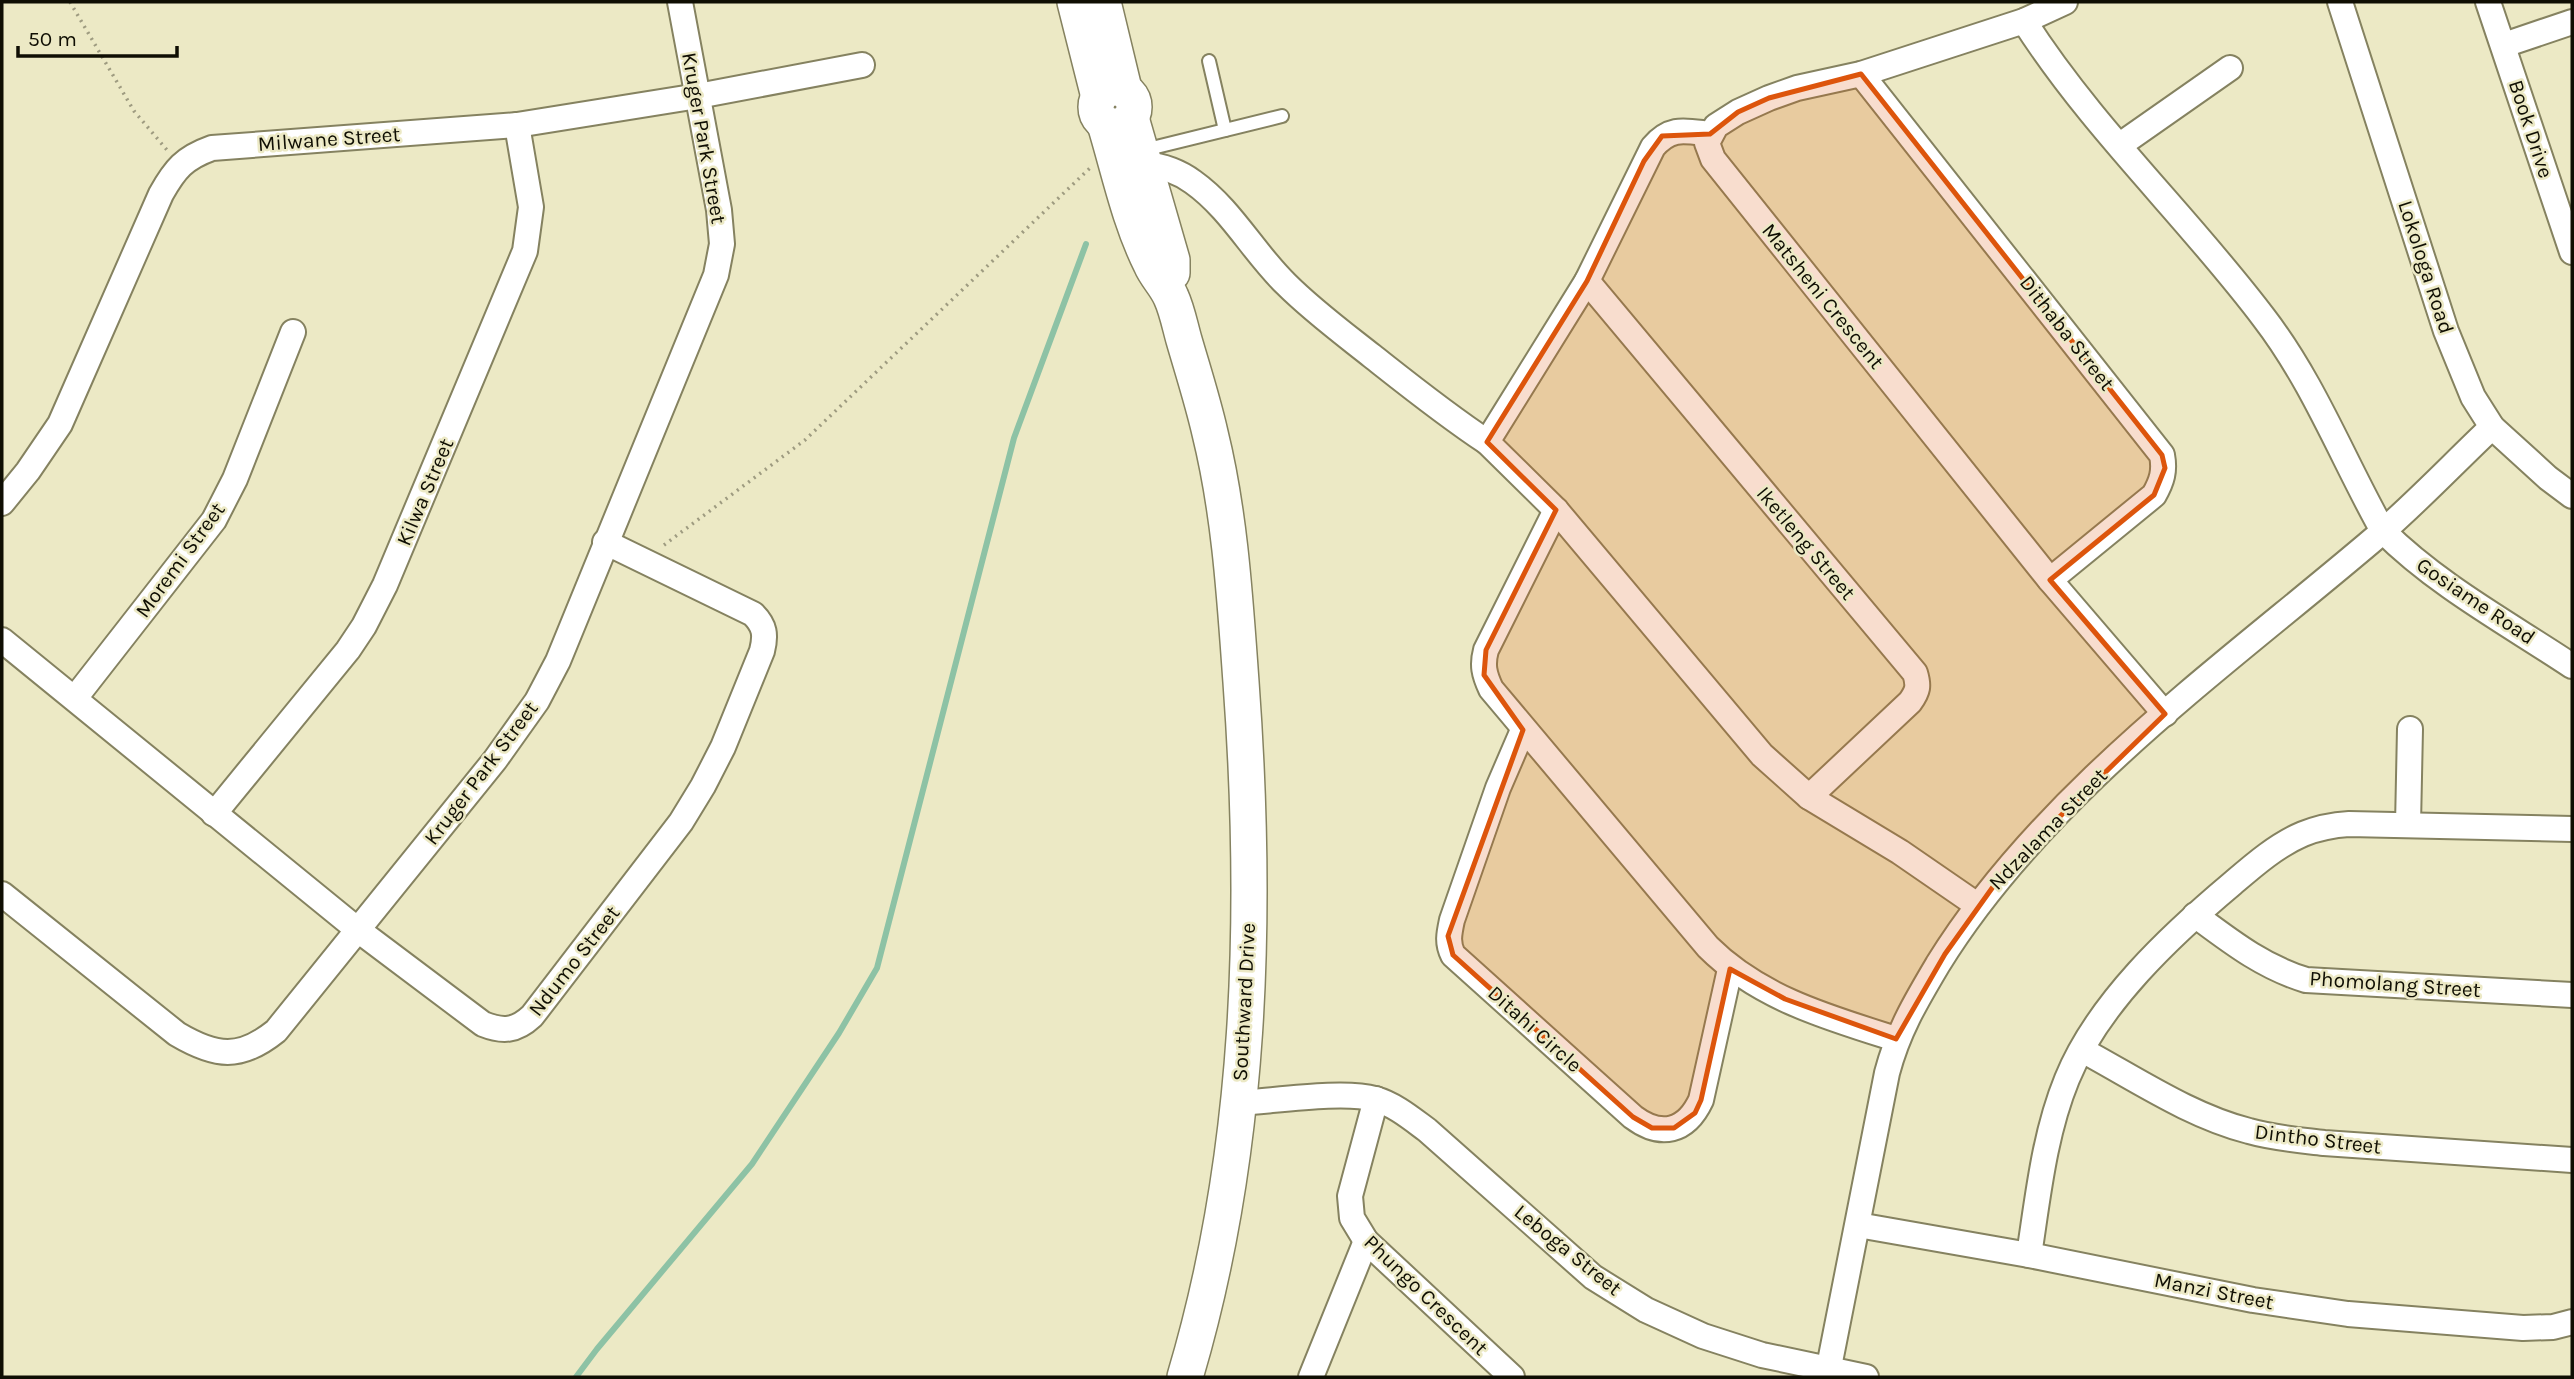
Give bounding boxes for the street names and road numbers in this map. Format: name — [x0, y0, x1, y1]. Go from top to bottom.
street label: Kruger Park Street — [677, 50, 731, 226]
street label: Book Drive — [2504, 77, 2558, 181]
street label: Milwane Street — [257, 122, 401, 156]
street label: Lokologa Road — [2393, 197, 2459, 337]
street label: Matsheni Crescent — [1757, 218, 1889, 374]
street label: Dithaba Street — [2015, 271, 2119, 395]
street label: Kilwa Street — [392, 435, 458, 549]
street label: Iketleng Street — [1752, 482, 1860, 604]
street label: Moremi Street — [130, 498, 230, 622]
street label: Gosiame Road — [2412, 553, 2540, 649]
street label: Kruger Park Street — [419, 696, 543, 850]
street label: Ndzalama Street — [1984, 763, 2112, 895]
street label: Ndumo Street — [524, 901, 625, 1021]
street label: Southward Drive — [1228, 922, 1260, 1082]
street label: Phomolang Street — [2309, 966, 2481, 1002]
street label: Ditahi Circle — [1483, 981, 1587, 1077]
street label: Dintho Street — [2253, 1119, 2383, 1159]
street label: Leboga Street — [1510, 1200, 1626, 1300]
street label: Phungo Crescent — [1359, 1230, 1493, 1360]
street label: Manzi Street — [2152, 1268, 2276, 1314]

